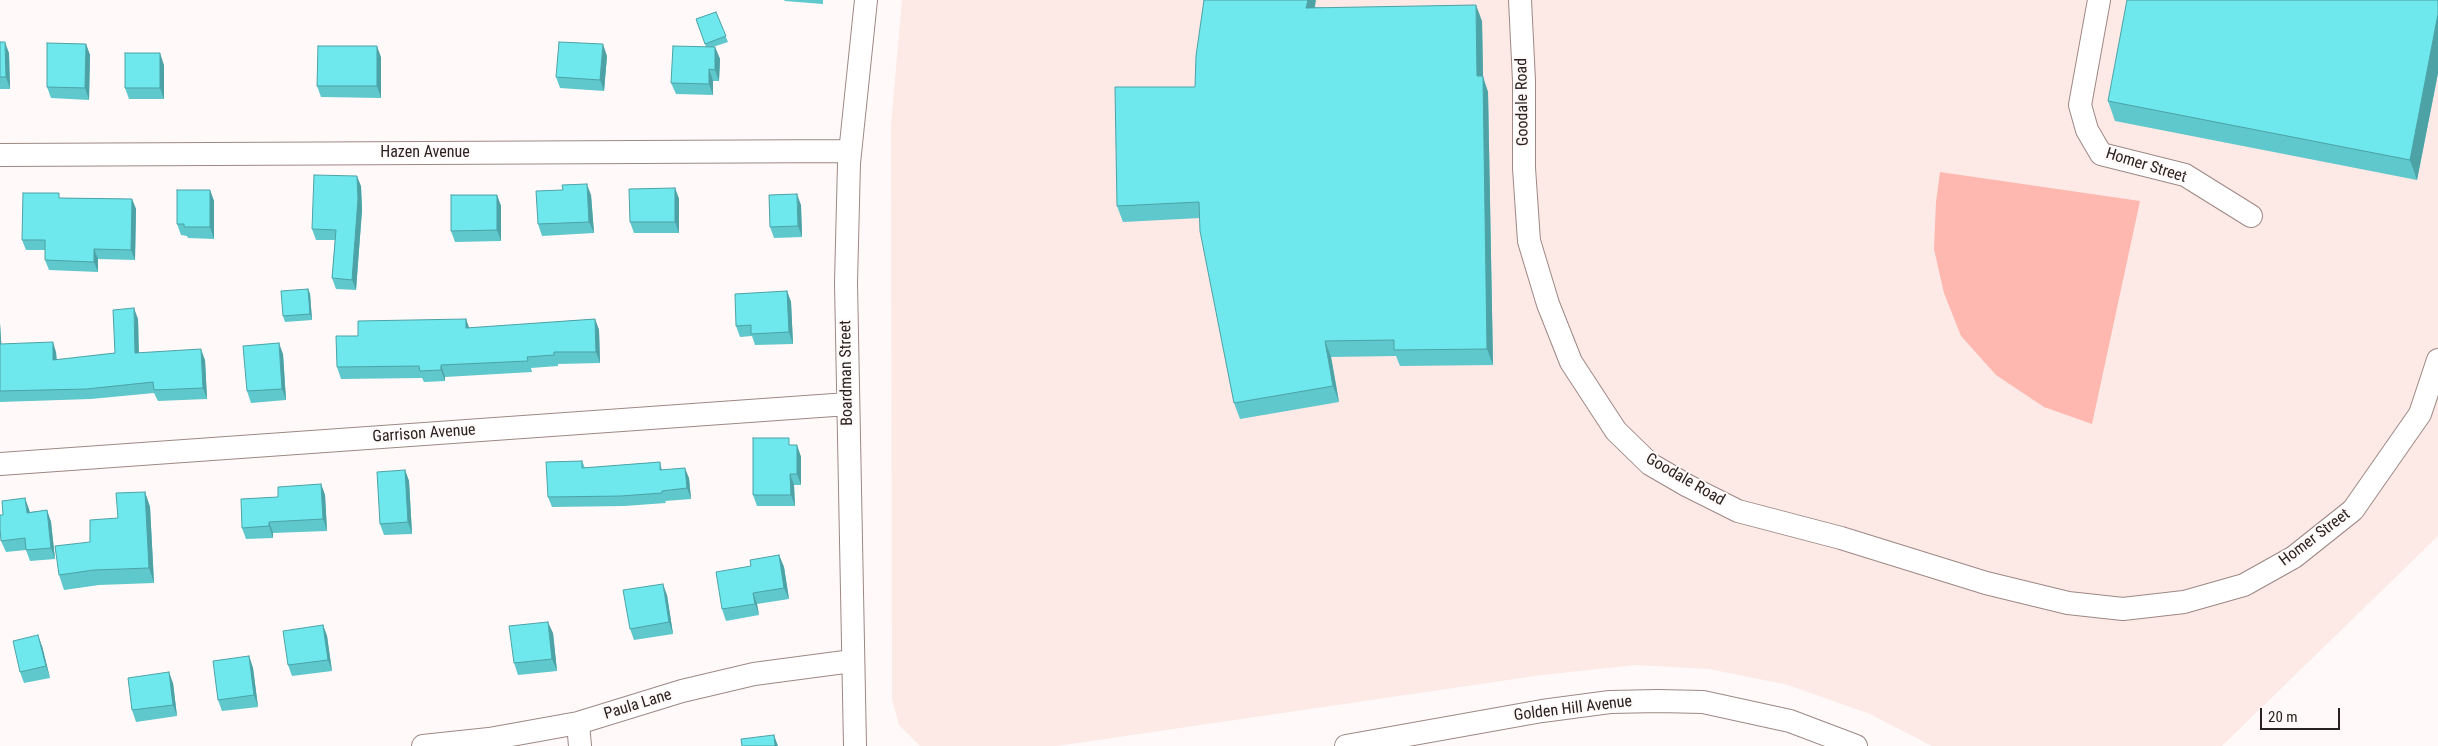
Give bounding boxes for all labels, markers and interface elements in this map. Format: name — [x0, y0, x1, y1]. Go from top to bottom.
street label: Goodale Road — [1513, 58, 1533, 146]
street label: Hazen Avenue — [380, 143, 470, 163]
street label: Homer Street — [2103, 145, 2189, 187]
street label: Boardman Street — [836, 320, 858, 426]
street label: Garrison Avenue — [372, 421, 476, 447]
street label: Goodale Road — [1642, 450, 1728, 510]
street label: Homer Street — [2276, 505, 2354, 571]
street label: Paula Lane — [602, 686, 674, 724]
street label: Golden Hill Avenue — [1513, 692, 1633, 726]
scale bar — [2263, 698, 2343, 730]
text: 20 m — [2268, 708, 2298, 726]

